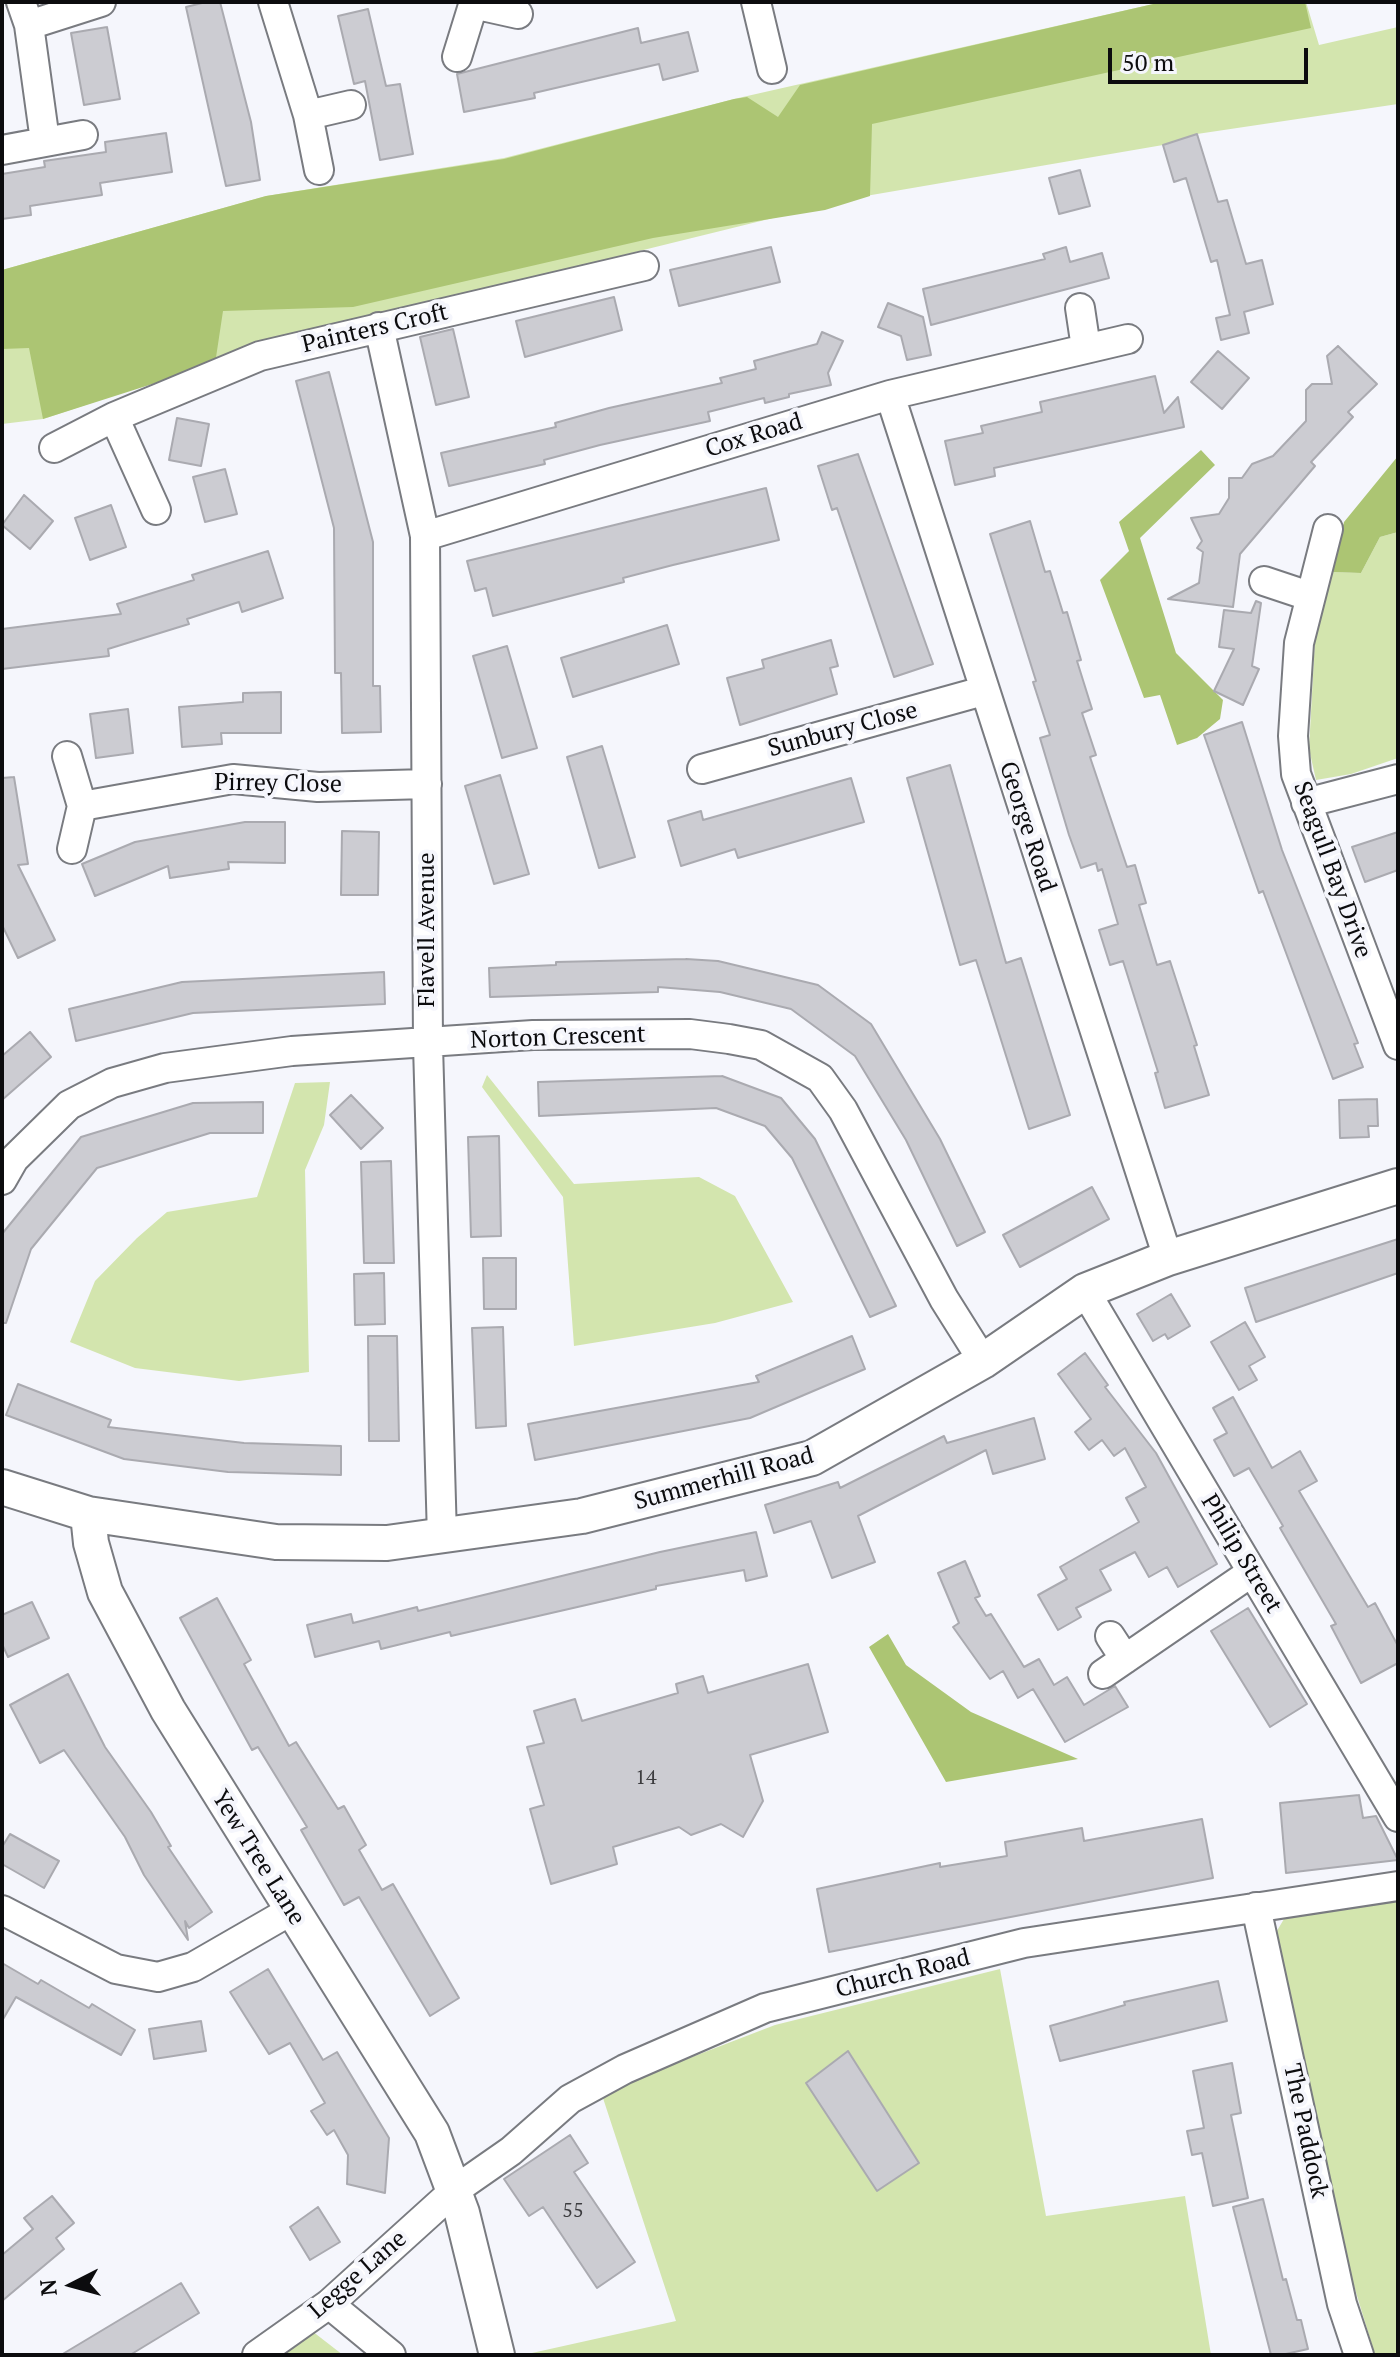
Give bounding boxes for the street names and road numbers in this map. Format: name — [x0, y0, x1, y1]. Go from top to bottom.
street label: Painters Croft — [299, 298, 451, 360]
street label: Cox Road — [702, 408, 806, 464]
street label: Sunbury Close — [765, 696, 921, 764]
street label: George Road — [992, 758, 1062, 896]
street label: Pirrey Close — [214, 768, 342, 800]
street label: Seagull Bay Drive — [1287, 778, 1377, 962]
street label: Flavell Avenue — [413, 852, 441, 1008]
street label: Norton Crescent — [470, 1021, 646, 1055]
street label: Summerhill Road — [631, 1441, 817, 1517]
street label: Philip Street — [1194, 1489, 1288, 1619]
street label: Yew Tree Lane — [205, 1785, 311, 1931]
street label: Church Road — [833, 1943, 973, 2005]
street label: The Paddock — [1277, 2061, 1333, 2201]
street label: Legge Lane — [303, 2225, 413, 2325]

